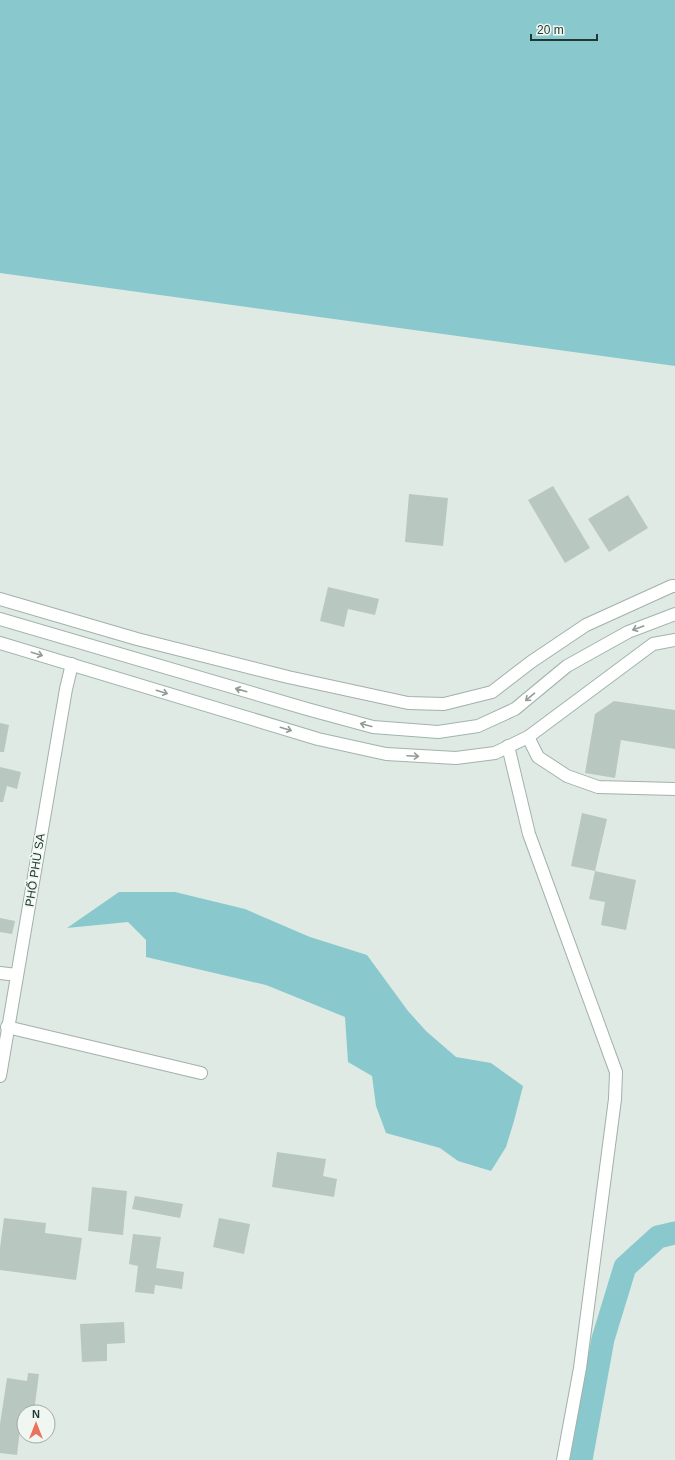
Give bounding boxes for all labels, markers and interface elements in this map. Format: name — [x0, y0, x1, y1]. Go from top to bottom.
scale bar — [531, 16, 597, 42]
text: 20 m — [537, 23, 564, 37]
one-way arrow — [633, 624, 645, 632]
one-way arrow — [31, 651, 44, 658]
one-way arrow — [235, 685, 248, 693]
one-way arrow — [156, 688, 168, 696]
one-way arrow — [524, 693, 535, 702]
one-way arrow — [360, 720, 373, 728]
one-way arrow — [280, 726, 293, 733]
one-way arrow — [406, 752, 419, 759]
street label: PHỐ PHÙ SA — [21, 832, 48, 908]
north arrow — [16, 1404, 56, 1444]
text: N — [32, 1408, 40, 1420]

